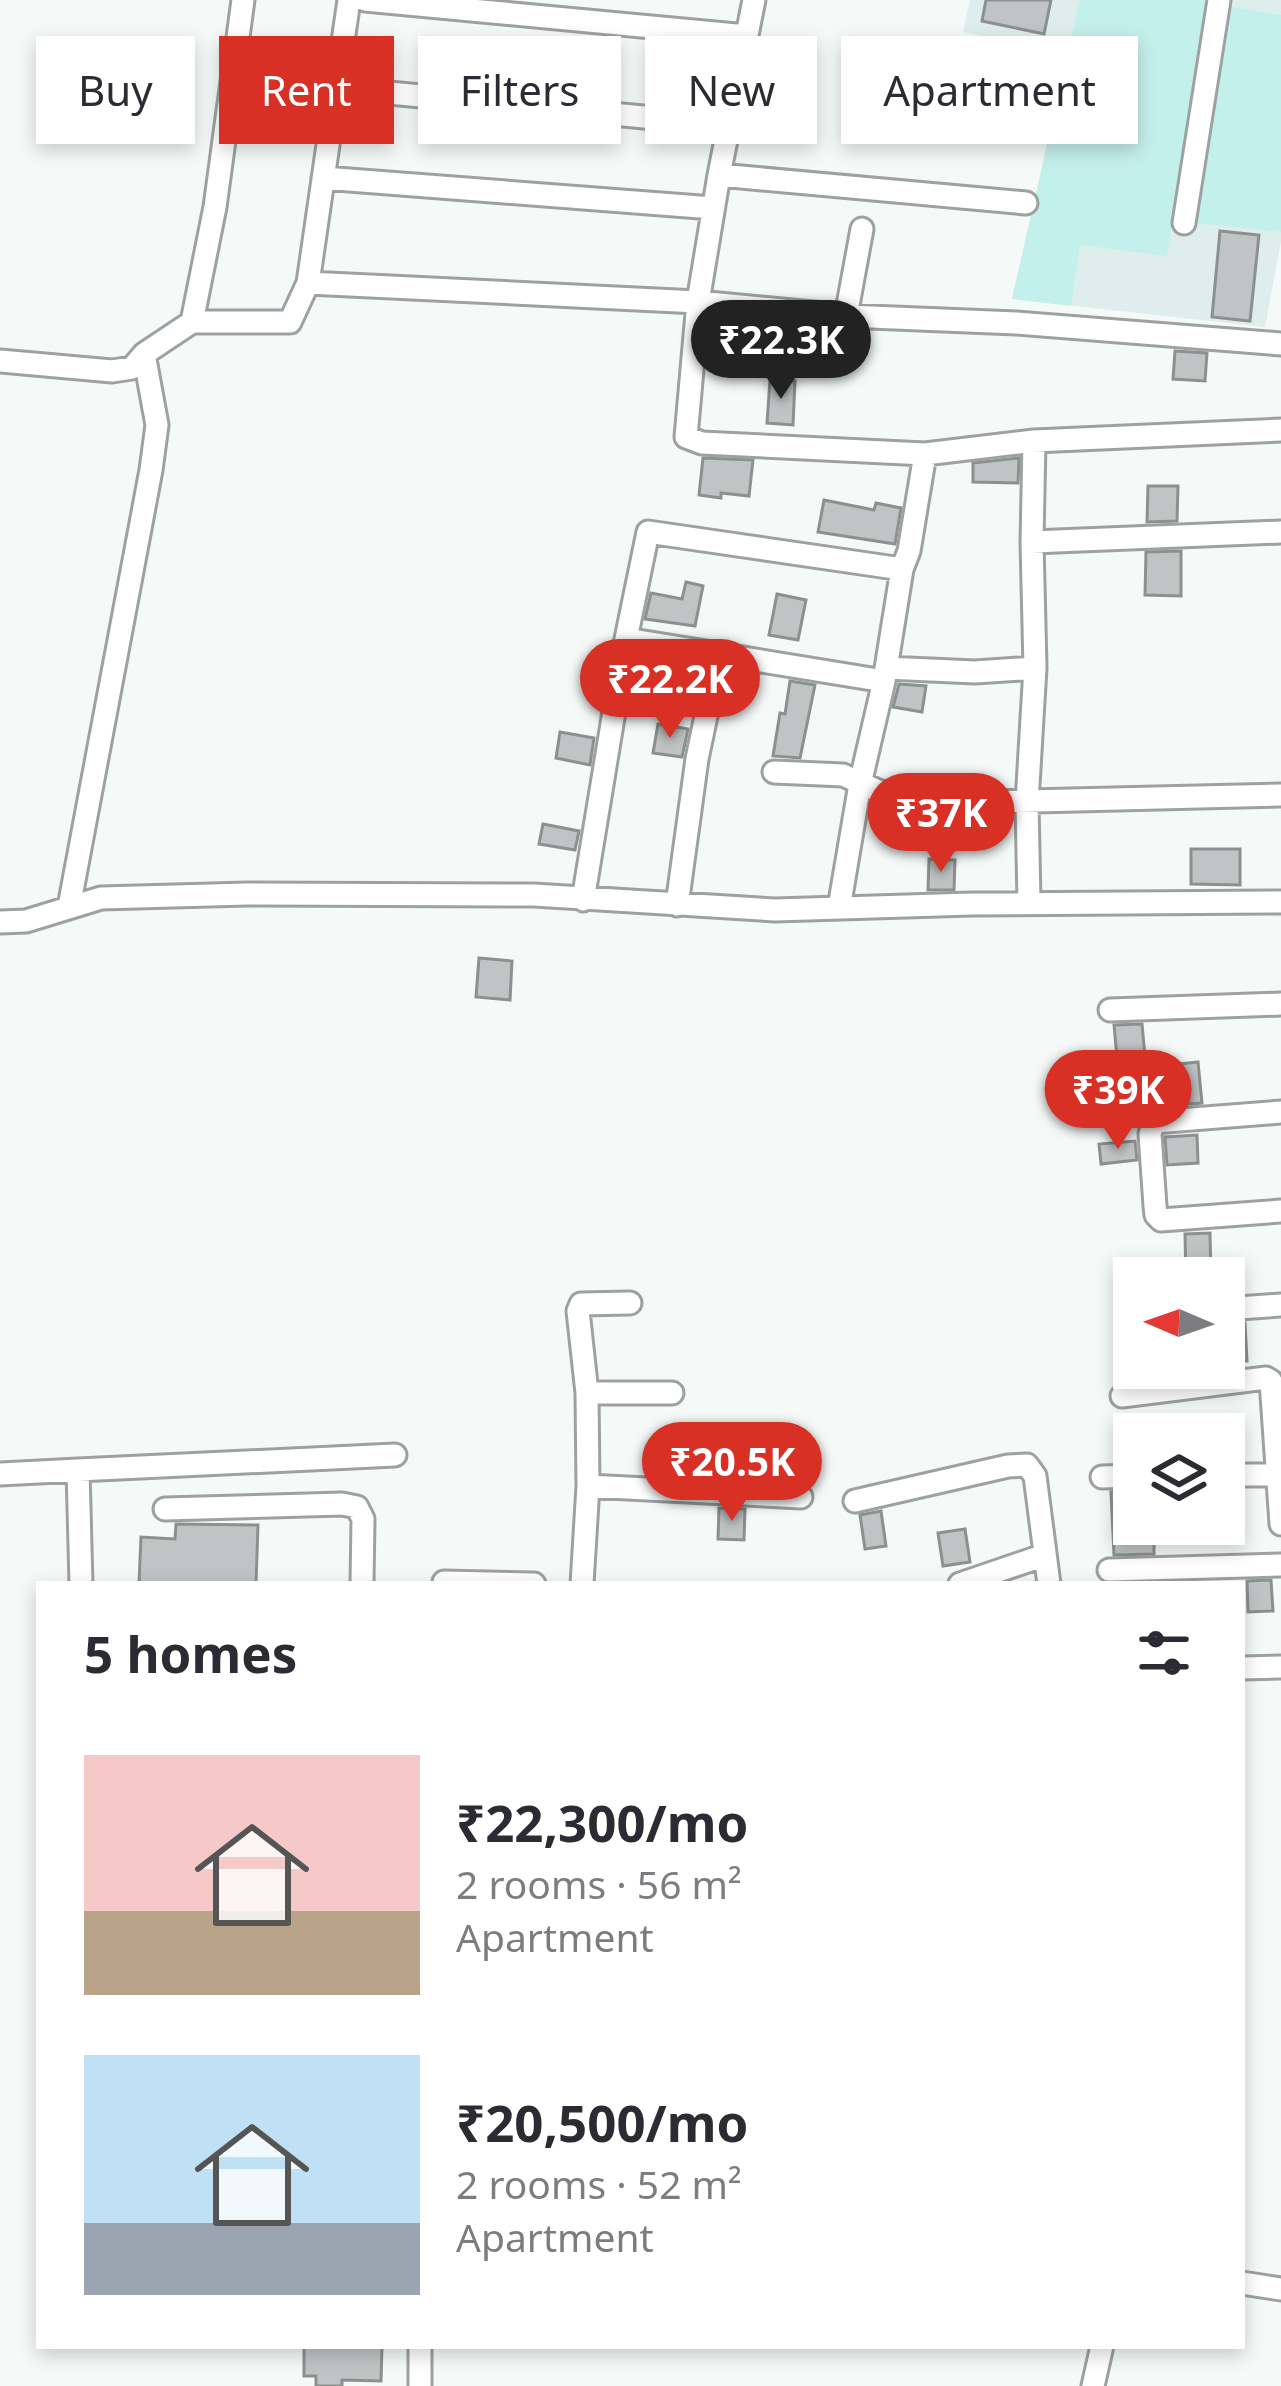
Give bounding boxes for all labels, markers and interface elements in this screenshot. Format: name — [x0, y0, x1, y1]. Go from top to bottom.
chip: Buy — [36, 36, 195, 144]
chip: Rent — [219, 36, 394, 144]
chip: Filters — [418, 36, 621, 144]
chip: New — [645, 36, 817, 144]
chip: Apartment — [841, 36, 1138, 144]
pin: ₹22.3K — [683, 300, 879, 402]
text: ₹22.3K — [718, 312, 844, 365]
pin: ₹22.2K — [572, 639, 768, 741]
text: ₹22.2K — [607, 651, 733, 704]
pin: ₹37K — [870, 773, 1012, 875]
text: ₹37K — [895, 785, 987, 838]
pin: ₹39K — [1047, 1050, 1189, 1152]
text: ₹39K — [1072, 1062, 1164, 1115]
north arrow — [1113, 1257, 1245, 1389]
map controls — [1113, 1257, 1245, 1545]
button: layers — [1113, 1413, 1245, 1545]
pin: ₹20.5K — [634, 1422, 830, 1524]
text: ₹20.5K — [669, 1434, 795, 1487]
text: 5 homes — [84, 1618, 297, 1688]
icon: filters — [1131, 1620, 1197, 1686]
text: ₹22,300/mo — [456, 1787, 748, 1857]
icon: home — [180, 1803, 324, 1947]
text: 2 rooms · 56 m² — [456, 1857, 742, 1910]
text: Apartment — [456, 1910, 654, 1963]
text: ₹20,500/mo — [456, 2087, 748, 2157]
icon: home — [180, 2103, 324, 2247]
text: 2 rooms · 52 m² — [456, 2157, 742, 2210]
text: Apartment — [456, 2210, 654, 2263]

